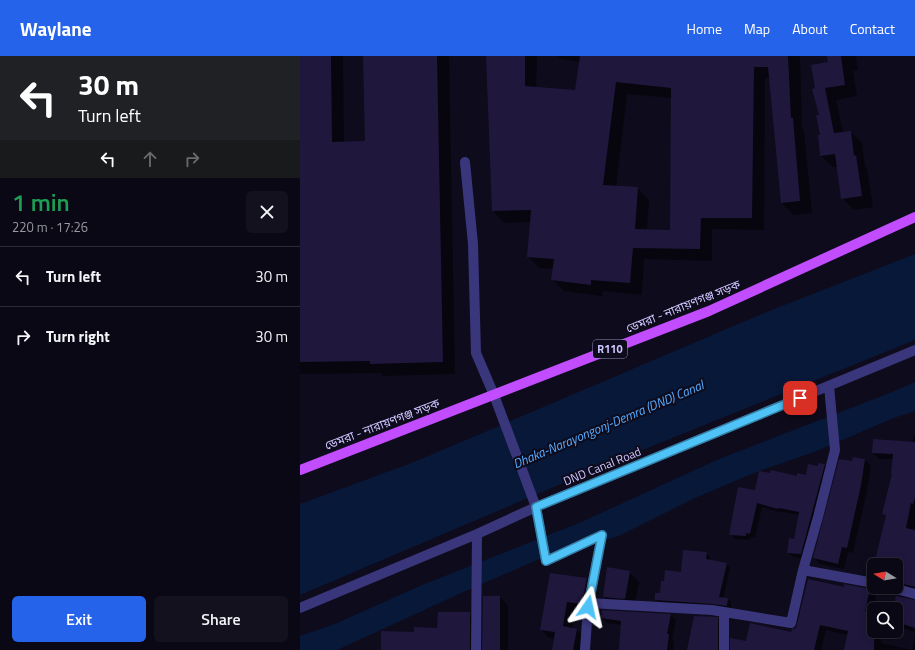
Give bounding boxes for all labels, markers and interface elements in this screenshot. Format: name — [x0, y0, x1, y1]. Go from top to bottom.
text: Waylane — [20, 14, 92, 43]
text: Home — [687, 18, 722, 39]
text: Map — [744, 18, 770, 39]
text: About — [792, 18, 828, 39]
text: Contact — [850, 18, 895, 39]
text: 30 m — [78, 63, 139, 106]
icon: left — [12, 72, 64, 124]
text: Turn left — [78, 102, 141, 129]
icon: left — [97, 148, 119, 170]
icon: ahead — [139, 148, 161, 170]
icon: right — [181, 148, 203, 170]
text: 1 min — [12, 184, 70, 220]
button: close — [246, 191, 288, 233]
text: 220 m · 17:26 — [12, 217, 88, 237]
text: Turn left — [46, 265, 101, 288]
text: 30 m — [255, 265, 288, 288]
icon: left — [12, 266, 34, 288]
street label: ডেমরা - নারায়ণগঞ্জ সড়ক — [623, 274, 743, 338]
text: Turn right — [46, 325, 110, 348]
text: 30 m — [255, 325, 288, 348]
icon: right — [12, 326, 34, 348]
road number: R110 — [593, 340, 627, 358]
water label: Dhaka-Narayongonj-Demra (DND) Canal — [510, 374, 708, 473]
pin — [783, 381, 817, 415]
icon: arrive — [789, 387, 811, 409]
street label: ডেমরা - নারায়ণগঞ্জ সড়ক — [322, 393, 443, 455]
street label: DND Canal Road — [560, 442, 644, 490]
north arrow — [867, 558, 903, 594]
map controls — [867, 558, 903, 638]
position arrow — [567, 586, 609, 628]
button: Exit — [12, 596, 146, 642]
button: Share — [154, 596, 288, 642]
button: search — [867, 602, 903, 638]

